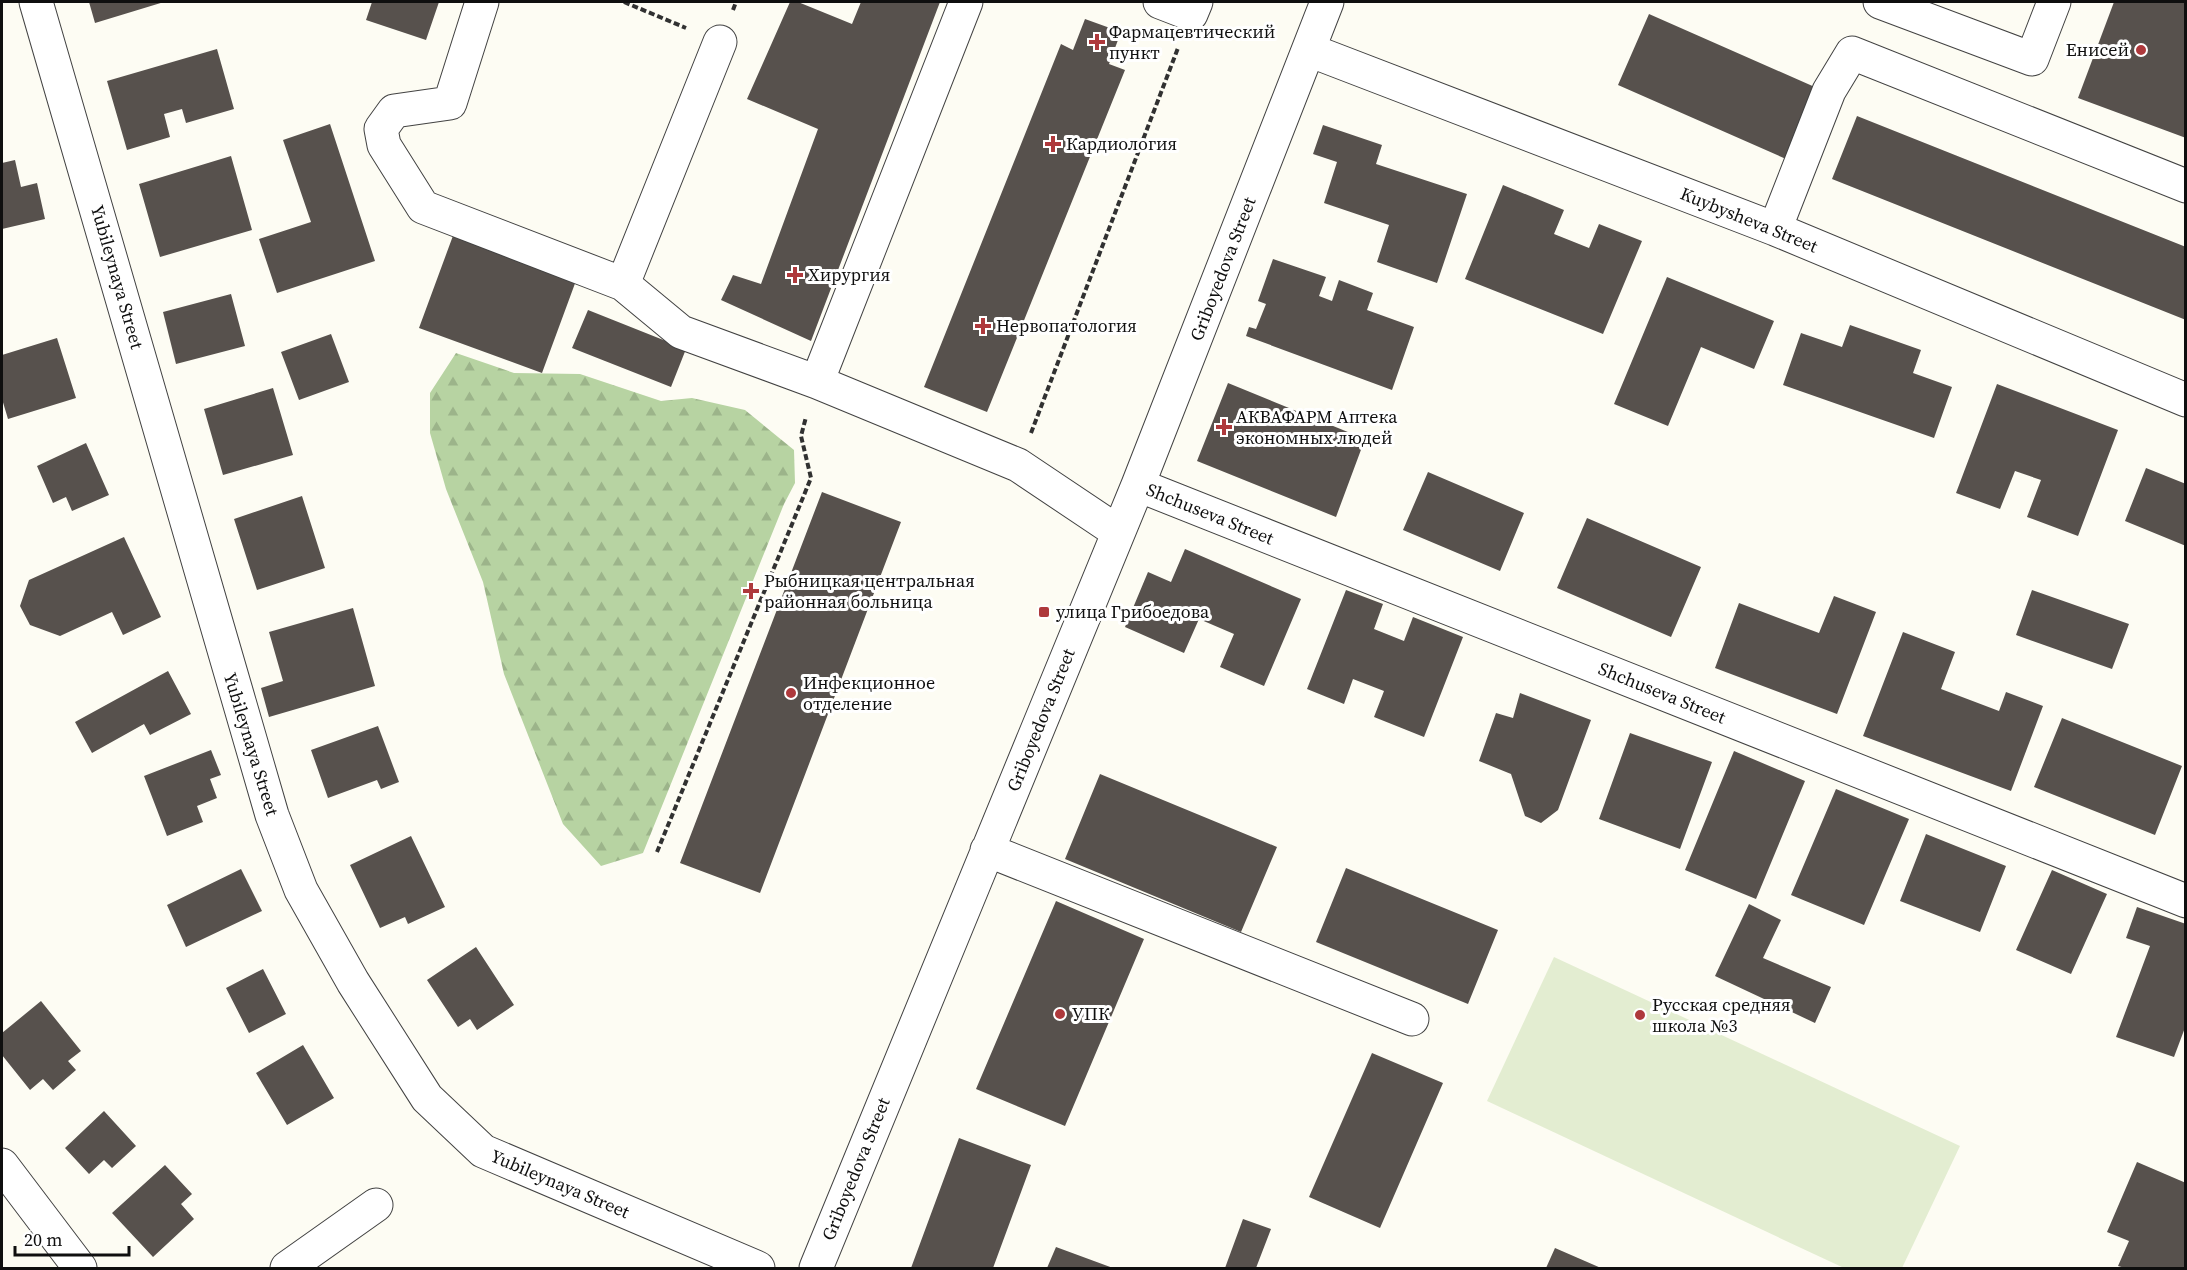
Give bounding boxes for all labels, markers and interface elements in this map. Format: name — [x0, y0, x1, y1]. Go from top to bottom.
place label: Фармацевтический пункт — [1109, 19, 1275, 65]
marker: Фармацевтический пункт — [1090, 35, 1104, 49]
place label: Енисей — [2066, 37, 2129, 62]
marker: Енисей — [2134, 43, 2148, 57]
place label: Кардиология — [1066, 131, 1177, 156]
marker: Кардиология — [1044, 135, 1062, 153]
street label: Kuybysheva Street — [1677, 181, 1822, 259]
street label: Griboyedova Street — [1184, 193, 1262, 344]
street label: Yubileynaya Street — [85, 202, 150, 352]
place label: Хирургия — [808, 262, 890, 287]
marker: Хирургия — [786, 266, 804, 284]
place label: Нервопатология — [996, 313, 1137, 338]
marker: Нервопатология — [974, 317, 992, 335]
place label: АКВАФАРМ Аптека экономных людей — [1236, 404, 1398, 450]
marker: АКВАФАРМ Аптека экономных людей — [1217, 420, 1231, 434]
street label: Shchuseva Street — [1143, 477, 1278, 550]
place label: Рыбницкая центральная районная больница — [764, 568, 975, 614]
marker: Рыбницкая центральная районная больница — [742, 582, 760, 600]
place label: улица Грибоедова — [1056, 599, 1210, 624]
marker: улица Грибоедова — [1037, 605, 1051, 619]
street label: Griboyedova Street — [1000, 644, 1081, 795]
street label: Shchuseva Street — [1595, 656, 1730, 729]
street label: Yubileynaya Street — [218, 669, 285, 819]
place label: Инфекционное отделение — [803, 670, 935, 716]
marker: Инфекционное отделение — [784, 686, 798, 700]
place label: Русская средняя школа №3 — [1652, 992, 1791, 1038]
place label: УПК — [1072, 1001, 1110, 1026]
marker: УПК — [1053, 1007, 1067, 1021]
marker: Русская средняя школа №3 — [1633, 1008, 1647, 1022]
street label: Griboyedova Street — [815, 1093, 896, 1244]
street label: Yubileynaya Street — [487, 1143, 634, 1224]
scale bar — [15, 1219, 129, 1257]
text: 20 m — [24, 1227, 62, 1252]

